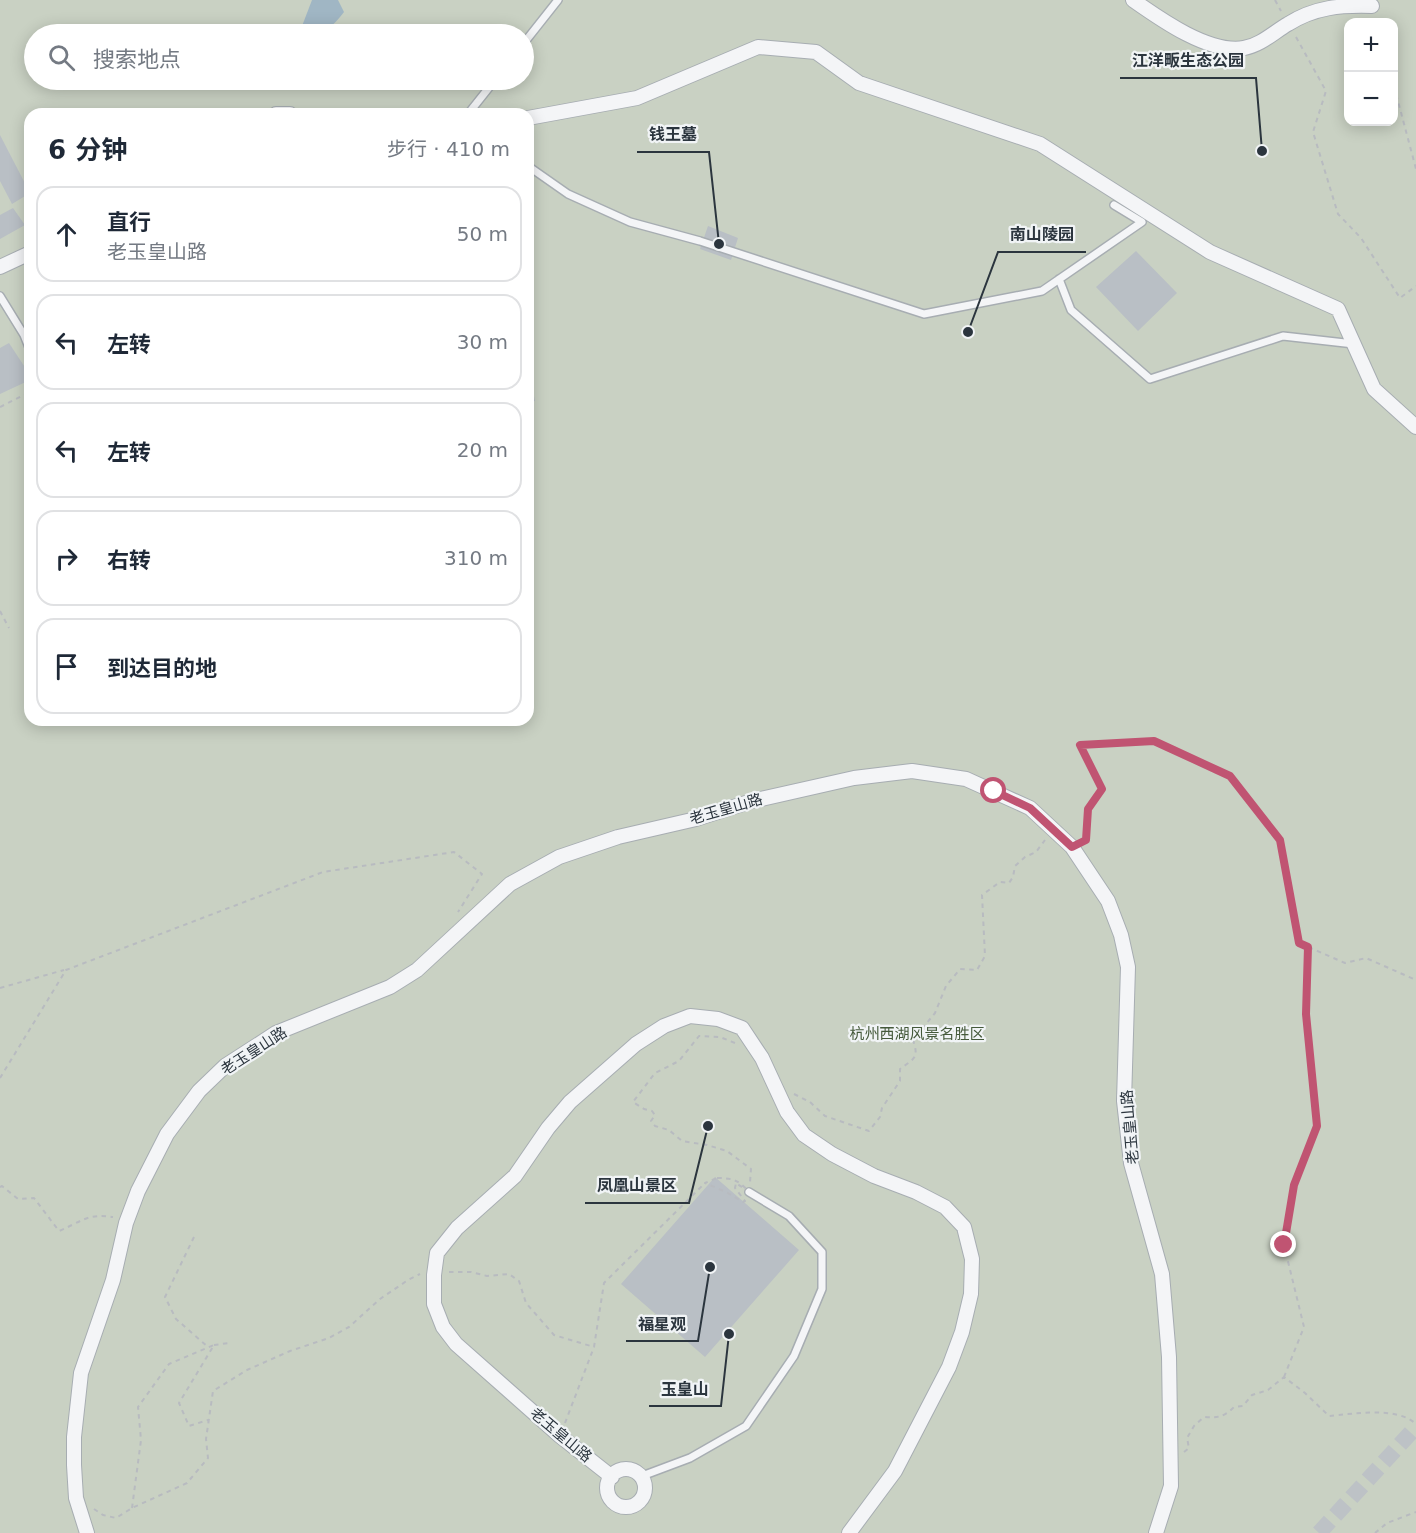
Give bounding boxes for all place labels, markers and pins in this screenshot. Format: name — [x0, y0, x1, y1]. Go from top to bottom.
callout: 江洋畈生态公园 — [1120, 44, 1256, 78]
callout: 钱王墓 — [637, 118, 709, 152]
callout: 南山陵园 — [998, 218, 1086, 252]
callout: 凤凰山景区 — [585, 1169, 689, 1203]
callout: 福星观 — [626, 1307, 698, 1341]
callout: 玉皇山 — [649, 1372, 721, 1406]

